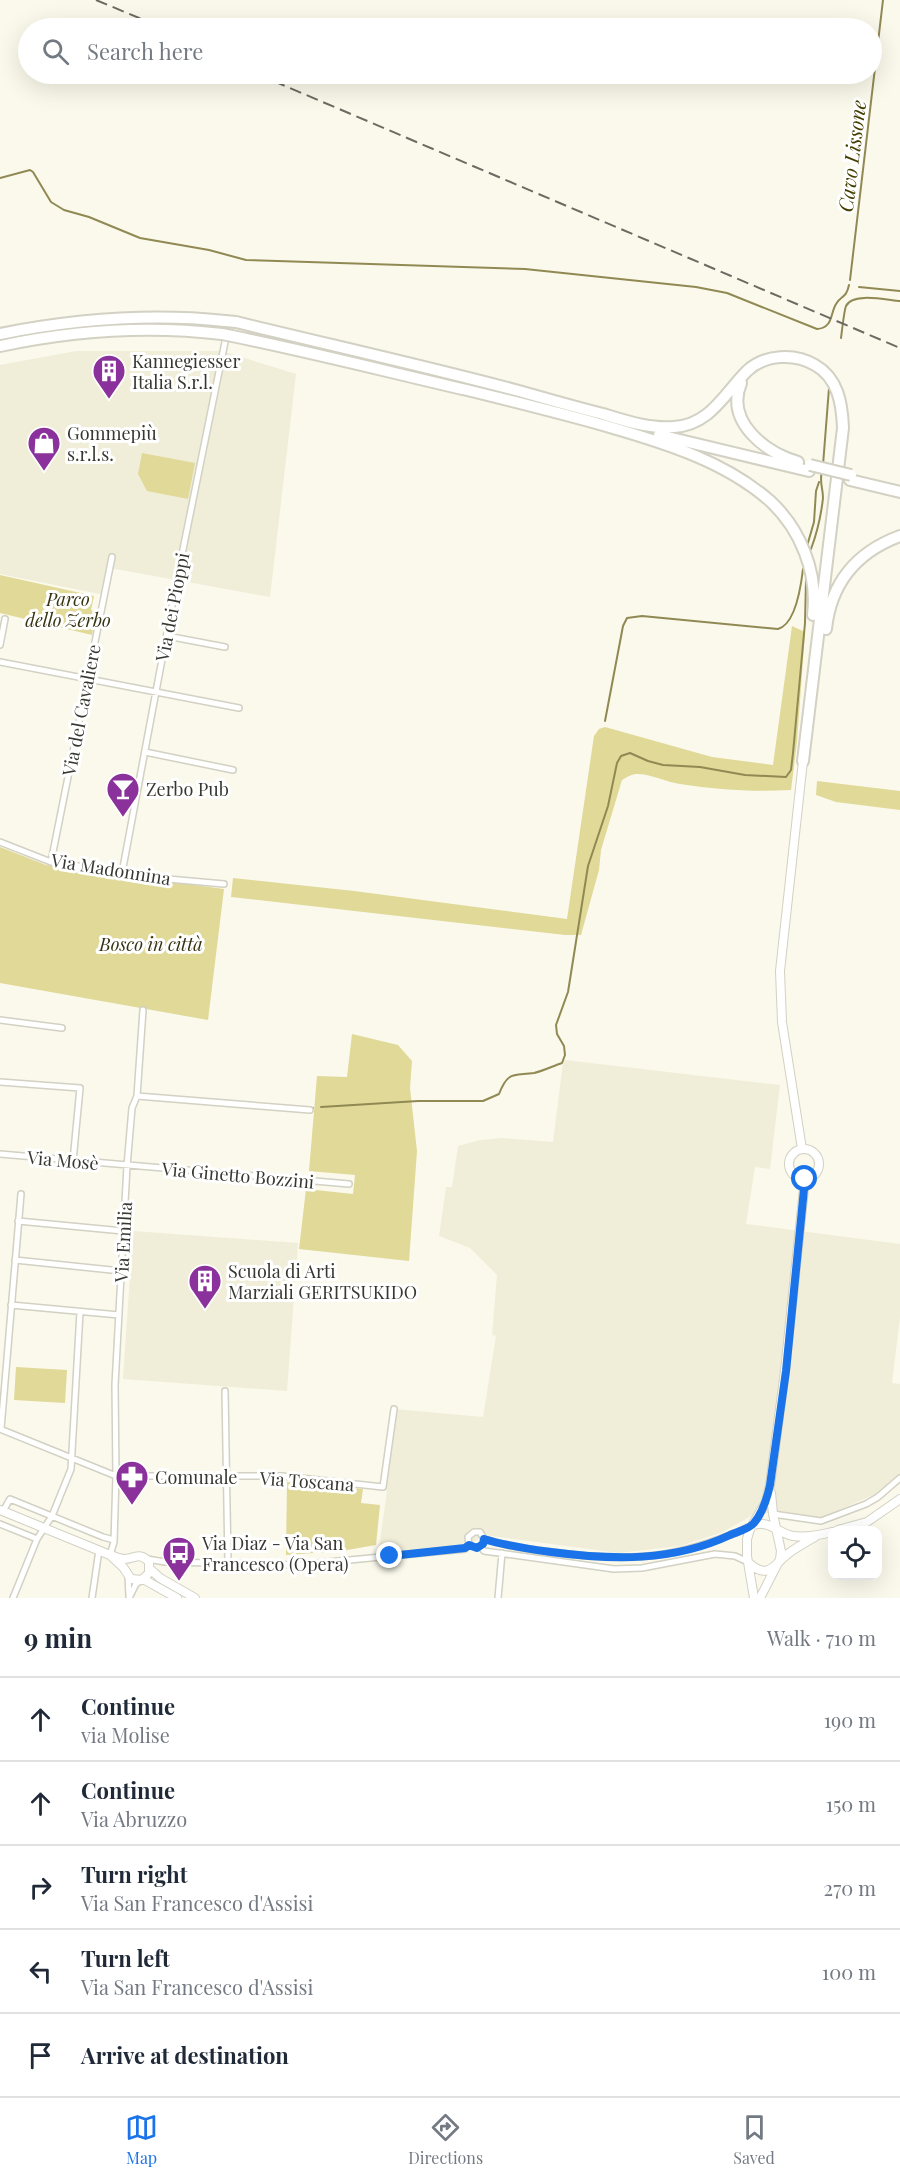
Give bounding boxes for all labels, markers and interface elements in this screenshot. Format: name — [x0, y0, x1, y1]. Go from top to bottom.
search box — [18, 18, 882, 84]
icon: search — [39, 35, 72, 68]
text: Search here — [87, 36, 203, 66]
water label: Cavo Lissone — [831, 98, 871, 213]
place label: Kannegiesser Italia S.r.l. — [132, 349, 240, 394]
building icon: Kannegiesser Italia S.r.l. — [91, 353, 127, 400]
place label: Gommepiù s.r.l.s. — [67, 421, 157, 466]
shop icon: Gommepiù s.r.l.s. — [26, 425, 62, 472]
street label: Via dei Pioppi — [149, 550, 194, 665]
park label: Parco dello Zerbo — [25, 587, 111, 632]
street label: Via del Cavaliere — [56, 642, 106, 779]
bar icon: Zerbo Pub — [105, 771, 141, 818]
place label: Zerbo Pub — [146, 777, 229, 801]
street label: Via Madonnina — [49, 848, 173, 890]
park label: Bosco in città — [98, 932, 203, 956]
street label: Via Mosè — [25, 1145, 100, 1175]
street label: Via Ginetto Bozzini — [160, 1156, 315, 1194]
route start — [791, 1165, 817, 1191]
street label: Via Emilia — [109, 1201, 137, 1284]
place label: Scuola di Arti Marziali GERITSUKIDO — [228, 1259, 417, 1304]
building icon: Scuola di Arti Marziali GERITSUKIDO — [187, 1263, 223, 1310]
pharmacy icon: Comunale — [114, 1459, 150, 1506]
place label: Comunale — [155, 1465, 237, 1489]
street label: Via Toscana — [258, 1466, 355, 1496]
map controls — [828, 1526, 882, 1580]
button: locate — [828, 1526, 882, 1580]
place label: Via Diaz - Via San Francesco (Opera) — [201, 1531, 349, 1576]
bus stop icon: Via Diaz - Via San Francesco (Opera) — [161, 1535, 197, 1582]
route end — [376, 1542, 402, 1568]
text: 9 min — [24, 1620, 92, 1655]
text: Walk · 710 m — [767, 1624, 876, 1651]
text: Continue — [81, 1691, 175, 1721]
icon: ahead — [24, 1703, 57, 1736]
text: 190 m — [824, 1706, 876, 1733]
text: via Molise — [81, 1721, 170, 1748]
text: Continue — [81, 1775, 175, 1805]
icon: ahead — [24, 1787, 57, 1820]
text: 150 m — [826, 1790, 876, 1817]
text: Via Abruzzo — [81, 1805, 187, 1832]
text: Turn right — [81, 1859, 187, 1889]
icon: right — [24, 1871, 57, 1904]
text: 270 m — [824, 1874, 876, 1901]
text: Via San Francesco d'Assisi — [81, 1889, 313, 1916]
text: Turn left — [81, 1943, 170, 1973]
icon: left — [24, 1955, 57, 1988]
text: 100 m — [822, 1958, 876, 1985]
text: Via San Francesco d'Assisi — [81, 1973, 313, 2000]
icon: arrive — [24, 2039, 57, 2072]
text: Arrive at destination — [81, 2040, 289, 2070]
tab: Map — [125, 2111, 158, 2168]
tab: Directions — [408, 2111, 483, 2168]
tab: Saved — [733, 2111, 775, 2168]

